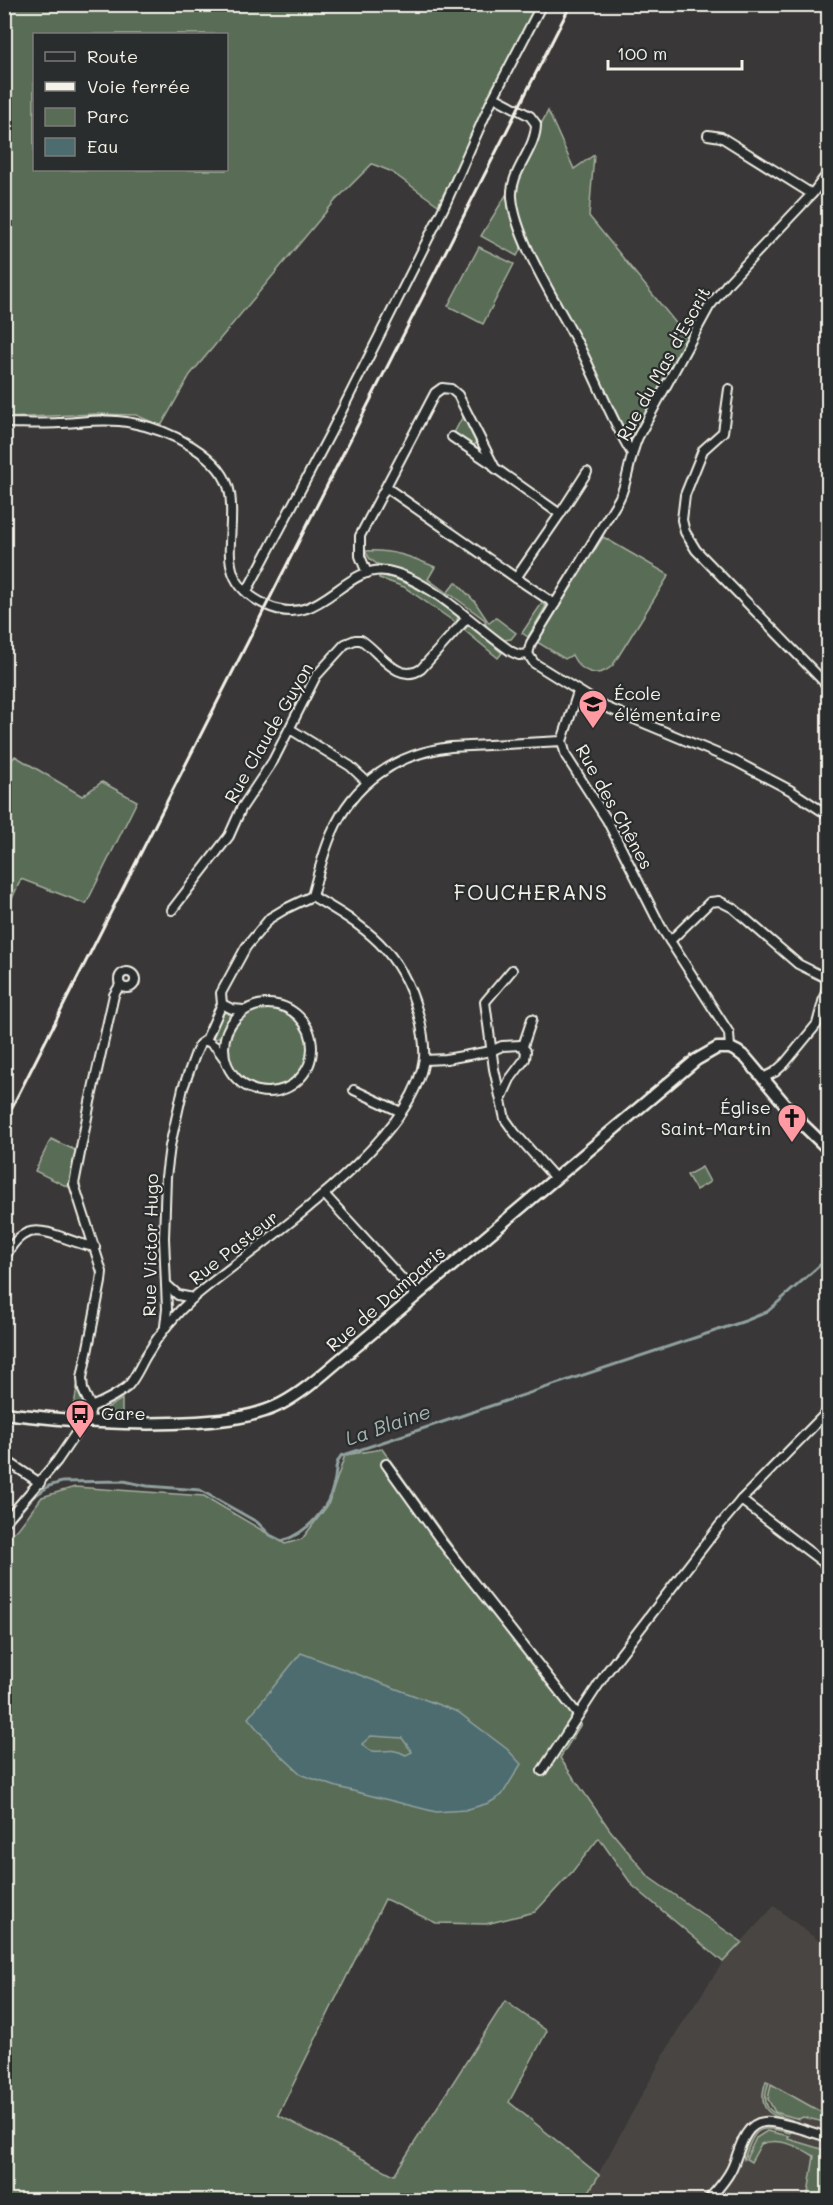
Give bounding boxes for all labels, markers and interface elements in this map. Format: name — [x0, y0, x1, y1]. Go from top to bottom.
legend — [33, 33, 228, 171]
scale bar — [608, 33, 742, 71]
text: 100 m — [617, 41, 667, 65]
text: Route — [87, 44, 138, 68]
text: Voie ferrée — [87, 74, 190, 98]
text: Parc — [87, 104, 129, 128]
text: Eau — [87, 134, 118, 158]
street label: Rue du Mas d'Escrit — [611, 282, 716, 445]
street label: Rue Claude Guyon — [218, 658, 318, 807]
place label: École élémentaire — [614, 681, 721, 726]
school or university icon: École élémentaire — [577, 688, 609, 730]
street label: Rue des Chênes — [571, 740, 659, 873]
district label: FOUCHERANS — [454, 878, 608, 905]
place label: Église Saint-Martin — [661, 1095, 771, 1140]
church icon: Église Saint-Martin — [776, 1102, 808, 1144]
street label: Rue Victor Hugo — [137, 1173, 163, 1317]
street label: Rue Pasteur — [184, 1205, 283, 1290]
street label: Rue de Damparis — [321, 1240, 450, 1357]
water label: La Blaine — [341, 1397, 434, 1451]
bus stop icon: Gare — [64, 1398, 96, 1440]
place label: Gare — [101, 1401, 146, 1425]

